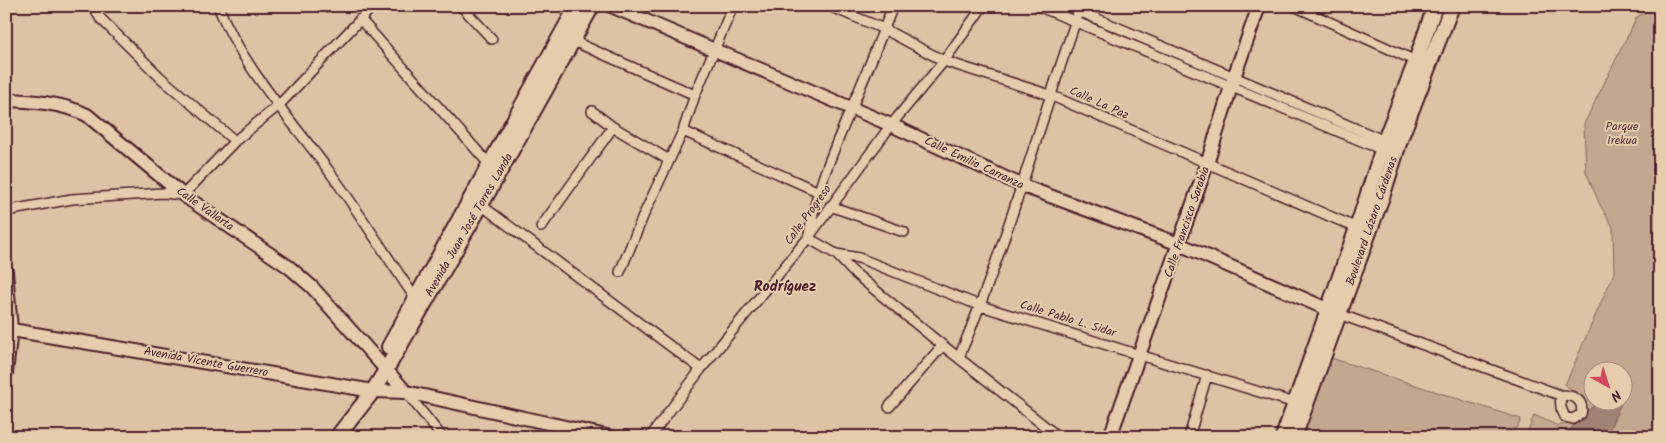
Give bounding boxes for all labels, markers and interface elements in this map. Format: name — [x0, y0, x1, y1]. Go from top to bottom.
street label: Calle La Paz — [1066, 81, 1132, 125]
park label: Parque Irekua — [1606, 117, 1639, 150]
street label: Calle Emilio Carranza — [921, 132, 1027, 195]
street label: Avenida Juan José Torres Landa — [420, 149, 518, 300]
street label: Boulevard Lázaro Cárdenas — [1341, 154, 1403, 288]
street label: Calle Francisco Sarabia — [1159, 164, 1215, 280]
street label: Calle Progreso — [780, 181, 836, 249]
street label: Calle Vallarta — [172, 182, 238, 236]
district label: Rodríguez — [754, 275, 816, 299]
street label: Calle Pablo L. Sidar — [1018, 295, 1119, 343]
street label: Avenida Vicente Guerrero — [142, 342, 270, 382]
north arrow — [1584, 360, 1634, 410]
text: N — [1605, 384, 1626, 407]

